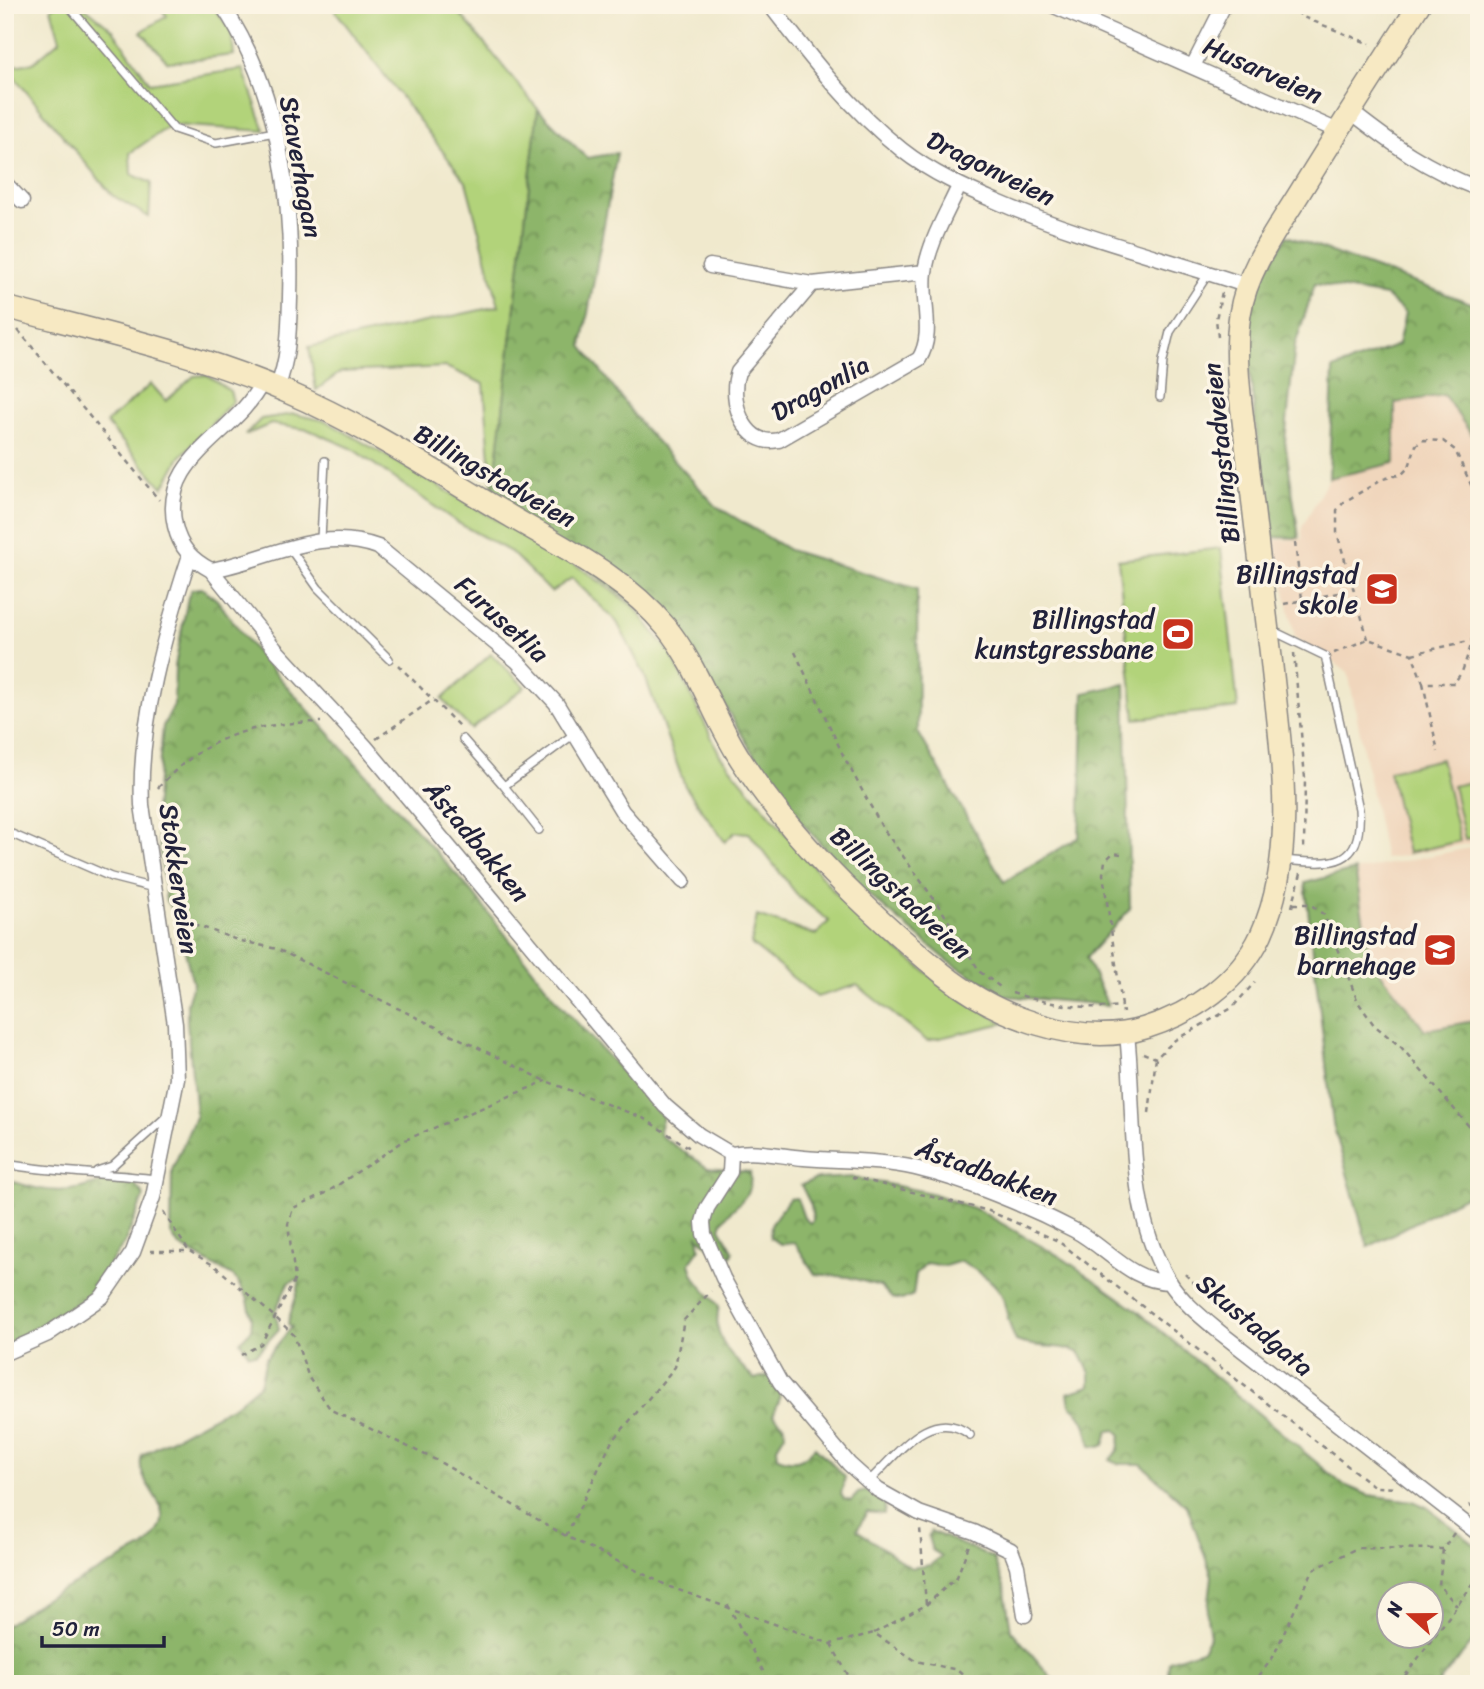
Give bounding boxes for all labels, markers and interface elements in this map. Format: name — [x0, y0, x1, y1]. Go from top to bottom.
street label: Husarveien — [1196, 23, 1330, 117]
street label: Staverhagan — [266, 92, 336, 242]
street label: Dragonveien — [918, 117, 1064, 219]
street label: Dragonlia — [762, 342, 878, 434]
street label: Billingstadveien — [1189, 360, 1253, 546]
street label: Billingstadveien — [405, 411, 585, 541]
place label: Billingstad skole — [1236, 551, 1360, 627]
street label: Furusetlia — [444, 563, 561, 675]
school or university icon: Billingstad skole — [1363, 570, 1401, 608]
place label: Billingstad kunstgressbane — [975, 596, 1156, 672]
sports icon: Billingstad kunstgressbane — [1159, 615, 1197, 653]
street label: Åstadbakken — [411, 769, 542, 913]
street label: Stokkerveien — [146, 801, 212, 957]
street label: Billingstadveien — [819, 814, 983, 972]
place label: Billingstad barnehage — [1294, 912, 1418, 988]
school or university icon: Billingstad barnehage — [1421, 931, 1459, 969]
street label: Åstadbakken — [908, 1125, 1065, 1219]
street label: Skustadgata — [1185, 1261, 1325, 1389]
north arrow — [1376, 1580, 1446, 1650]
text: N — [1376, 1596, 1413, 1622]
scale bar — [42, 1605, 164, 1649]
text: 50 m — [52, 1610, 100, 1648]

